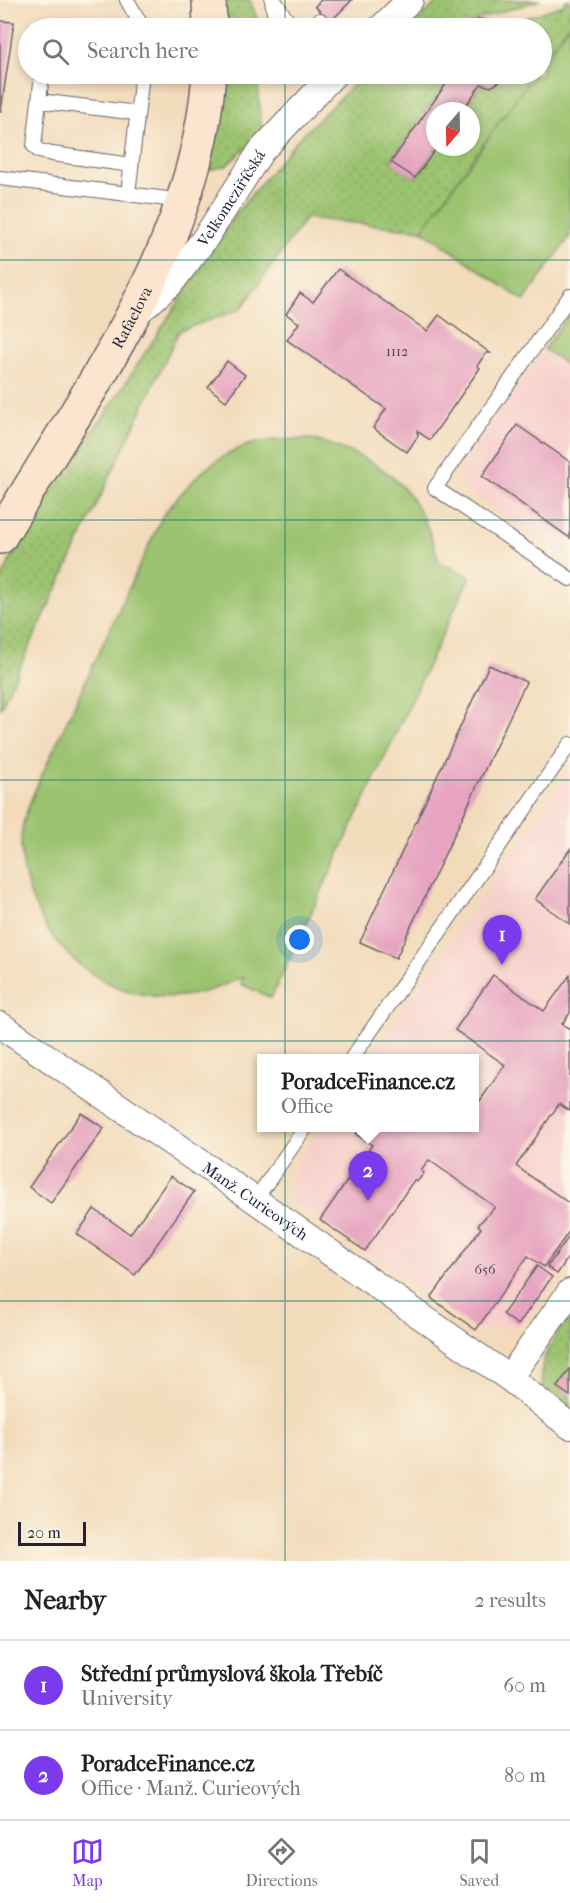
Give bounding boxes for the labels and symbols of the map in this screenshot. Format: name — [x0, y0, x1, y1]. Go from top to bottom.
north arrow — [426, 102, 480, 156]
street label: Velkomeziříčská — [192, 146, 269, 251]
street label: Rafaelova — [107, 283, 156, 351]
house number: 1112 — [386, 343, 408, 360]
pin: 1 — [482, 916, 522, 965]
your location — [285, 925, 314, 954]
pin: 2 — [348, 1152, 388, 1201]
street label: Manž. Curieových — [199, 1157, 312, 1244]
house number: 656 — [474, 1261, 496, 1278]
scale bar — [18, 1519, 86, 1546]

